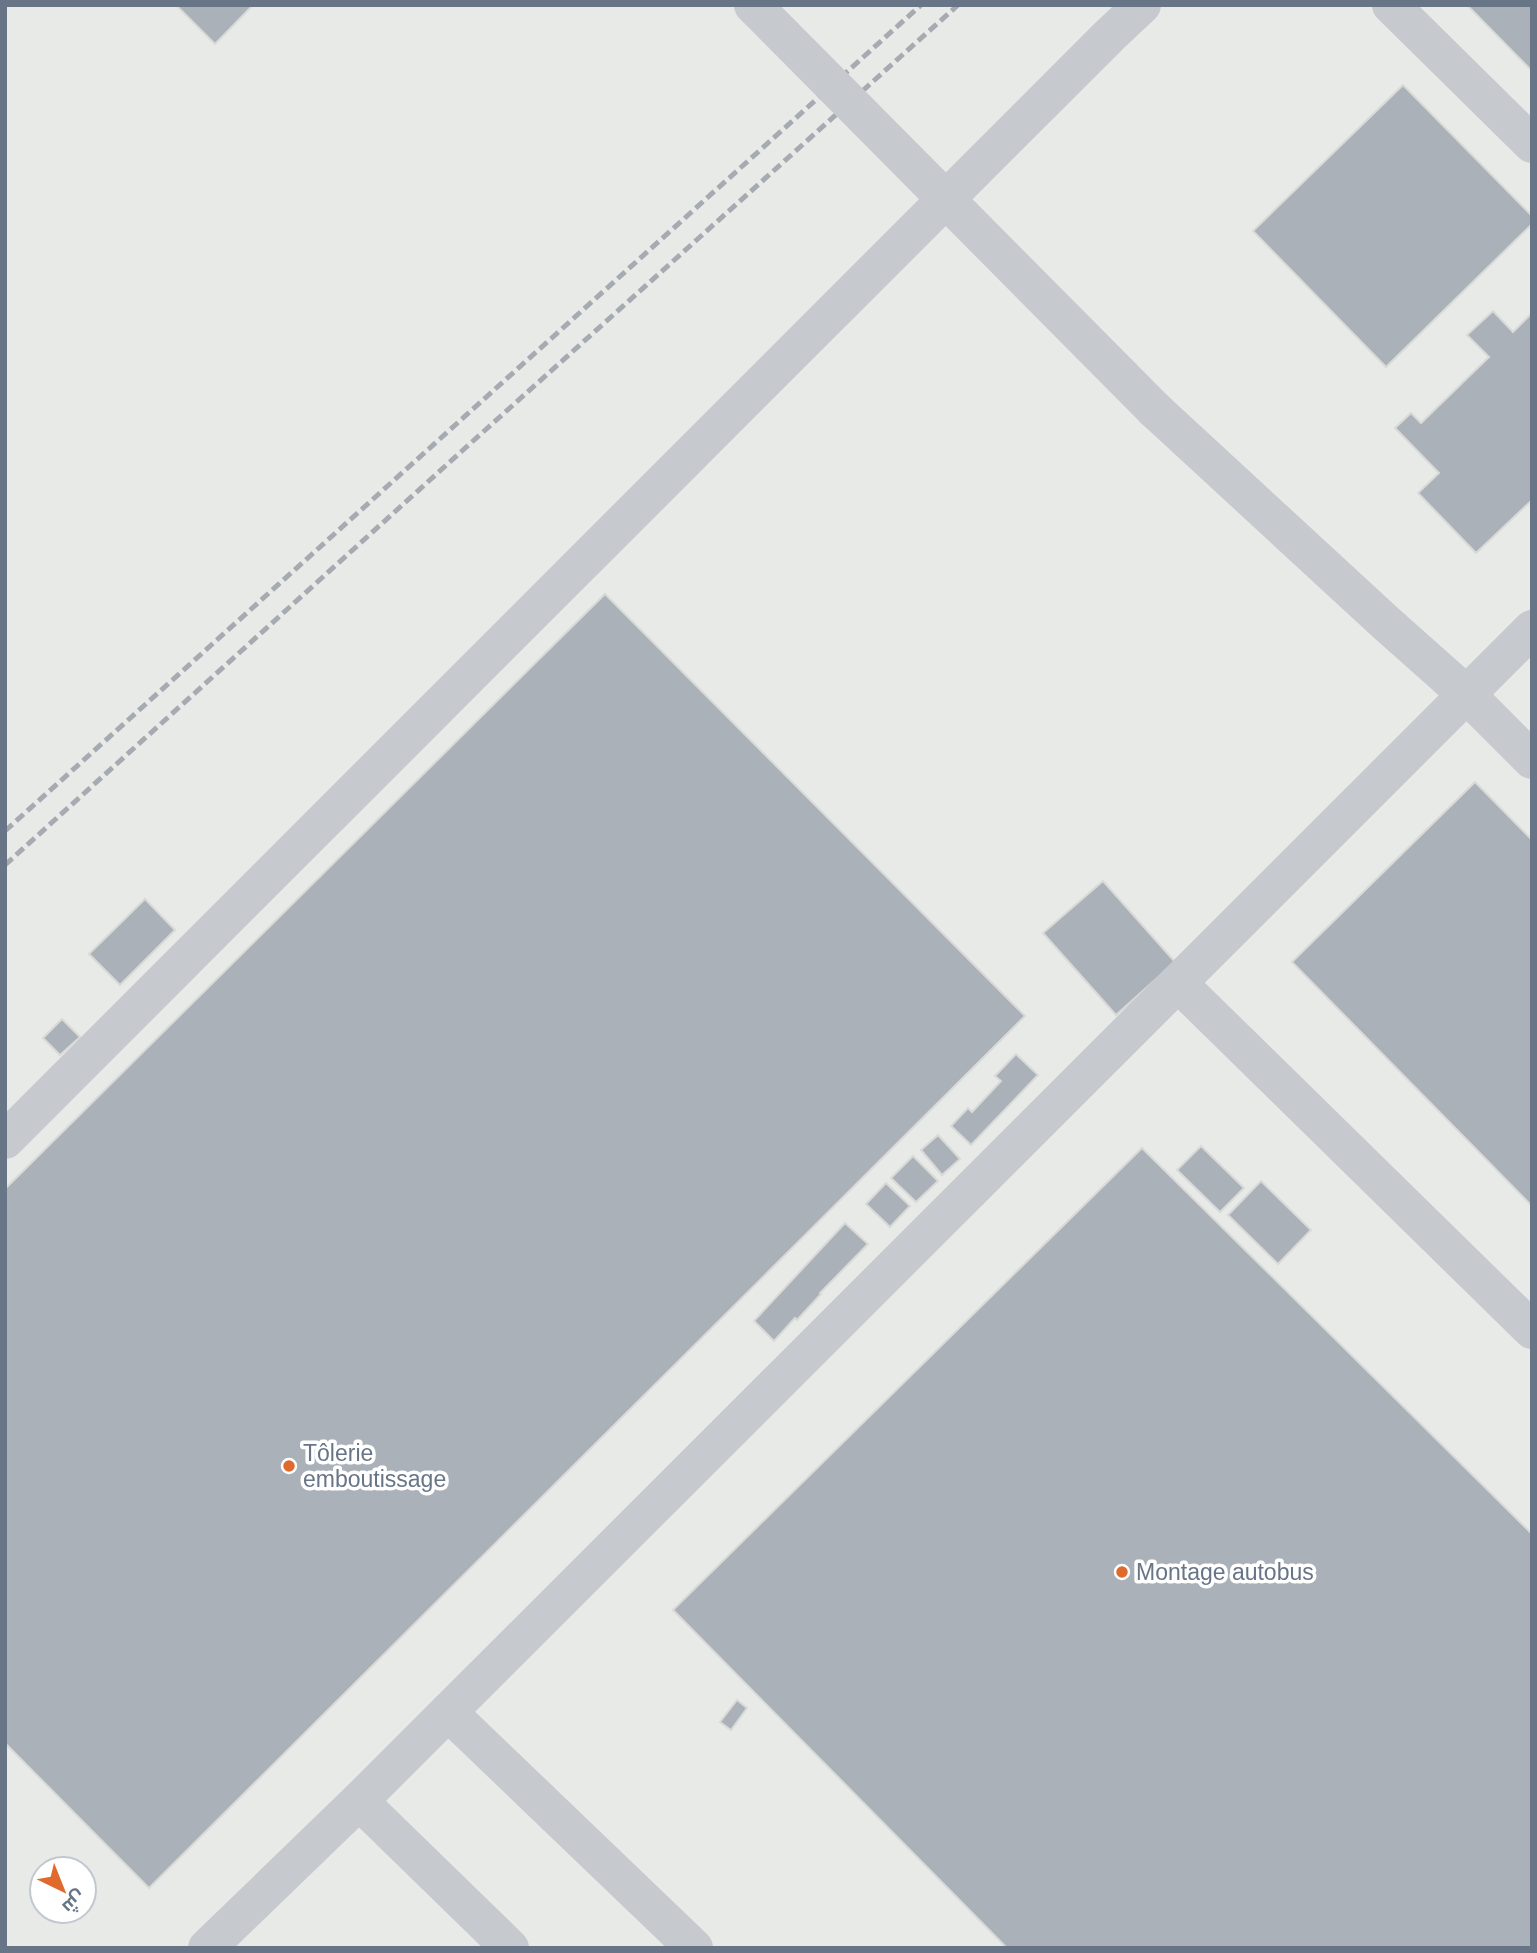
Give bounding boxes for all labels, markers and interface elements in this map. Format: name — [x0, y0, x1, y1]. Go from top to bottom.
place label: Tôlerie emboutissage — [303, 1440, 446, 1492]
marker: Tôlerie emboutissage — [281, 1458, 297, 1474]
place label: Montage autobus — [1136, 1559, 1314, 1585]
marker: Montage autobus — [1114, 1564, 1130, 1580]
north arrow — [28, 1855, 98, 1925]
text: ش — [57, 1885, 90, 1918]

